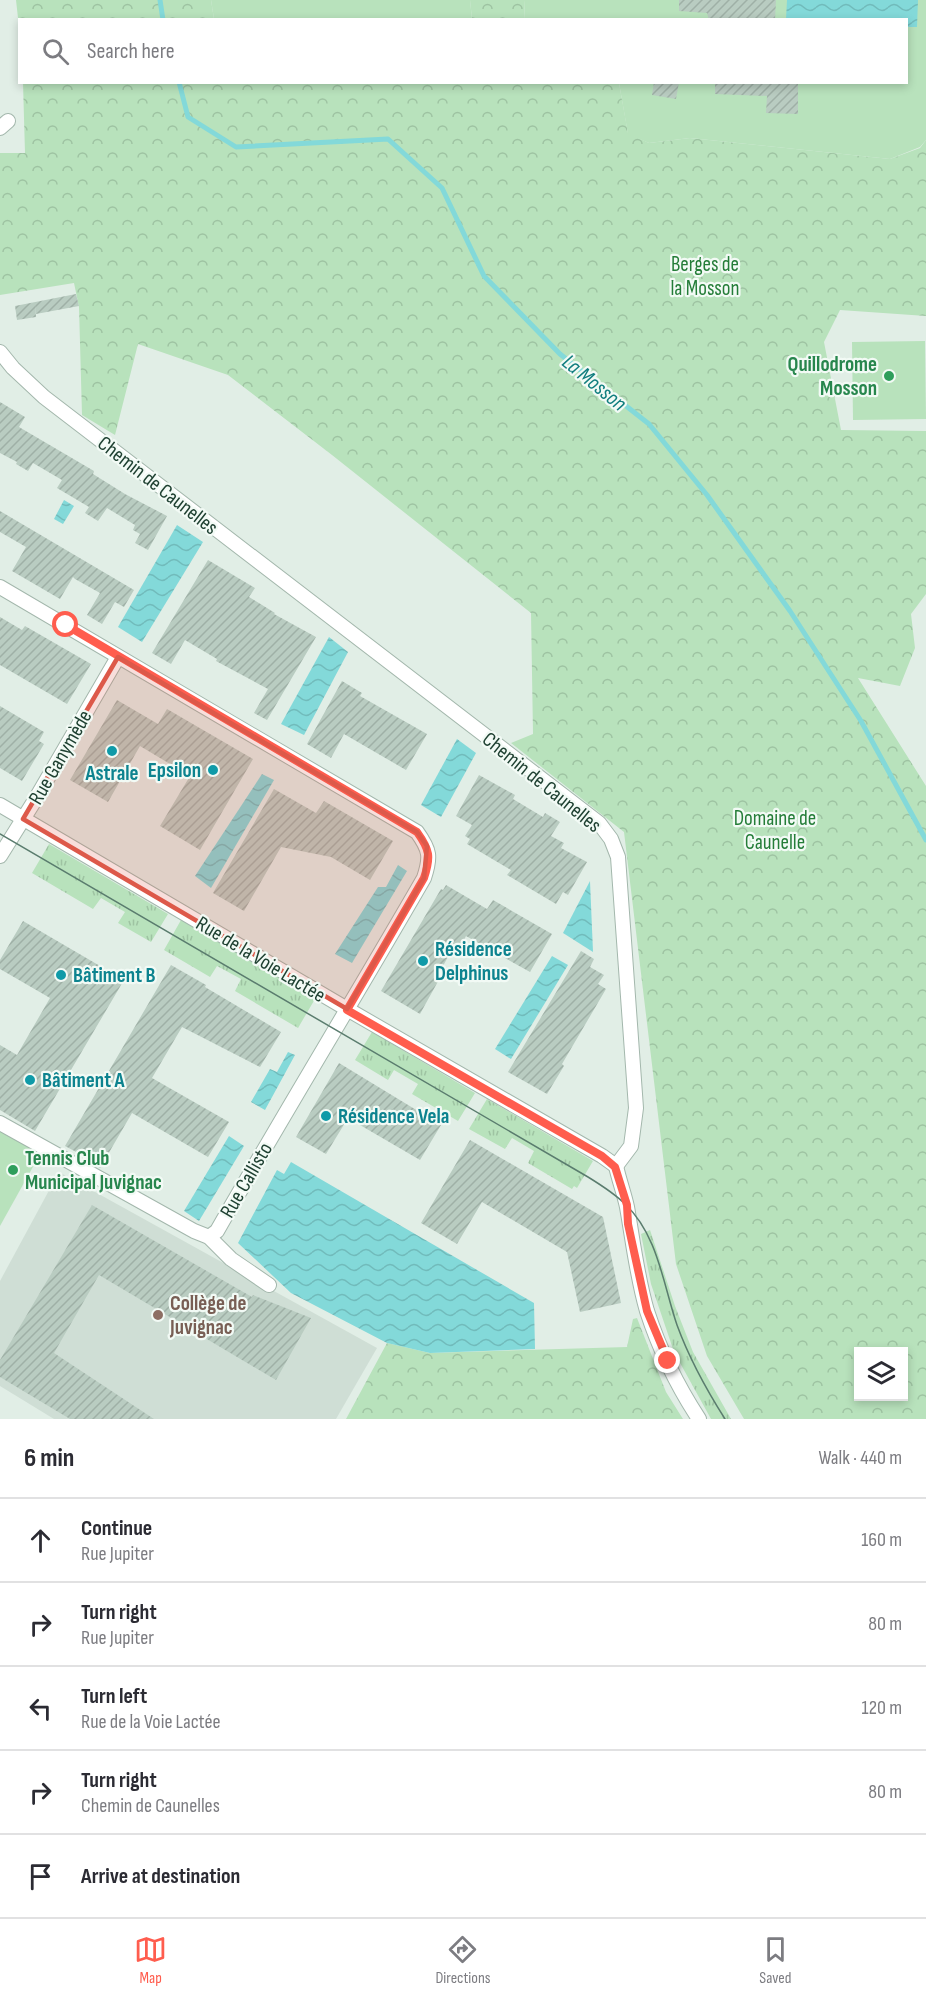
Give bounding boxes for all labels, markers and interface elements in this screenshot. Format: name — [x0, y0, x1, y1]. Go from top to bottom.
search box — [18, 18, 908, 84]
icon: search — [39, 35, 72, 68]
text: Search here — [87, 38, 174, 65]
park label: Berges de la Mosson — [670, 252, 740, 301]
water label: La Mosson — [556, 349, 632, 417]
place label: Quillodrome Mosson — [788, 352, 877, 401]
marker: Quillodrome Mosson — [882, 369, 896, 383]
street label: Chemin de Caunelles — [93, 431, 223, 540]
route start — [52, 611, 78, 637]
street label: Rue Ganymède — [23, 706, 97, 809]
street label: Chemin de Caunelles — [477, 727, 606, 838]
marker: Astrale — [105, 744, 119, 758]
place label: Epsilon — [148, 758, 201, 783]
place label: Astrale — [84, 761, 139, 786]
marker: Epsilon — [206, 763, 220, 777]
park label: Domaine de Caunelle — [734, 806, 816, 855]
street label: Rue de la Voie Lactée — [191, 911, 330, 1008]
place label: Résidence Delphinus — [435, 937, 512, 986]
marker: Résidence Delphinus — [416, 954, 430, 968]
place label: Bâtiment B — [73, 963, 155, 988]
marker: Bâtiment B — [54, 968, 68, 982]
place label: Bâtiment A — [42, 1068, 125, 1093]
marker: Bâtiment A — [23, 1073, 37, 1087]
place label: Résidence Vela — [338, 1104, 449, 1129]
marker: Résidence Vela — [319, 1109, 333, 1123]
street label: Rue Callisto — [215, 1138, 278, 1222]
place label: Tennis Club Municipal Juvignac — [25, 1146, 162, 1195]
marker: Tennis Club Municipal Juvignac — [6, 1163, 20, 1177]
place label: Collège de Juvignac — [169, 1291, 246, 1340]
marker: Collège de Juvignac — [151, 1308, 165, 1322]
route end — [654, 1347, 680, 1373]
map controls — [854, 1347, 908, 1401]
button: layers — [854, 1347, 908, 1401]
text: 6 min — [24, 1443, 74, 1474]
text: Walk · 440 m — [818, 1446, 902, 1470]
text: Continue — [81, 1515, 152, 1542]
icon: ahead — [24, 1524, 57, 1557]
text: 160 m — [861, 1528, 902, 1552]
text: Rue Jupiter — [81, 1542, 154, 1566]
text: Turn right — [81, 1599, 157, 1626]
icon: right — [24, 1608, 57, 1641]
text: 80 m — [868, 1612, 902, 1636]
text: Rue Jupiter — [81, 1626, 154, 1650]
text: Turn left — [81, 1683, 147, 1710]
icon: left — [24, 1692, 57, 1725]
text: 120 m — [862, 1696, 902, 1720]
text: Rue de la Voie Lactée — [81, 1710, 221, 1734]
text: Turn right — [81, 1767, 157, 1794]
icon: right — [24, 1776, 57, 1809]
text: 80 m — [868, 1780, 902, 1804]
text: Chemin de Caunelles — [81, 1794, 220, 1818]
icon: arrive — [24, 1860, 57, 1893]
text: Arrive at destination — [81, 1863, 240, 1890]
tab: Map — [134, 1933, 167, 1988]
tab: Directions — [435, 1933, 491, 1988]
tab: Saved — [759, 1933, 792, 1988]

